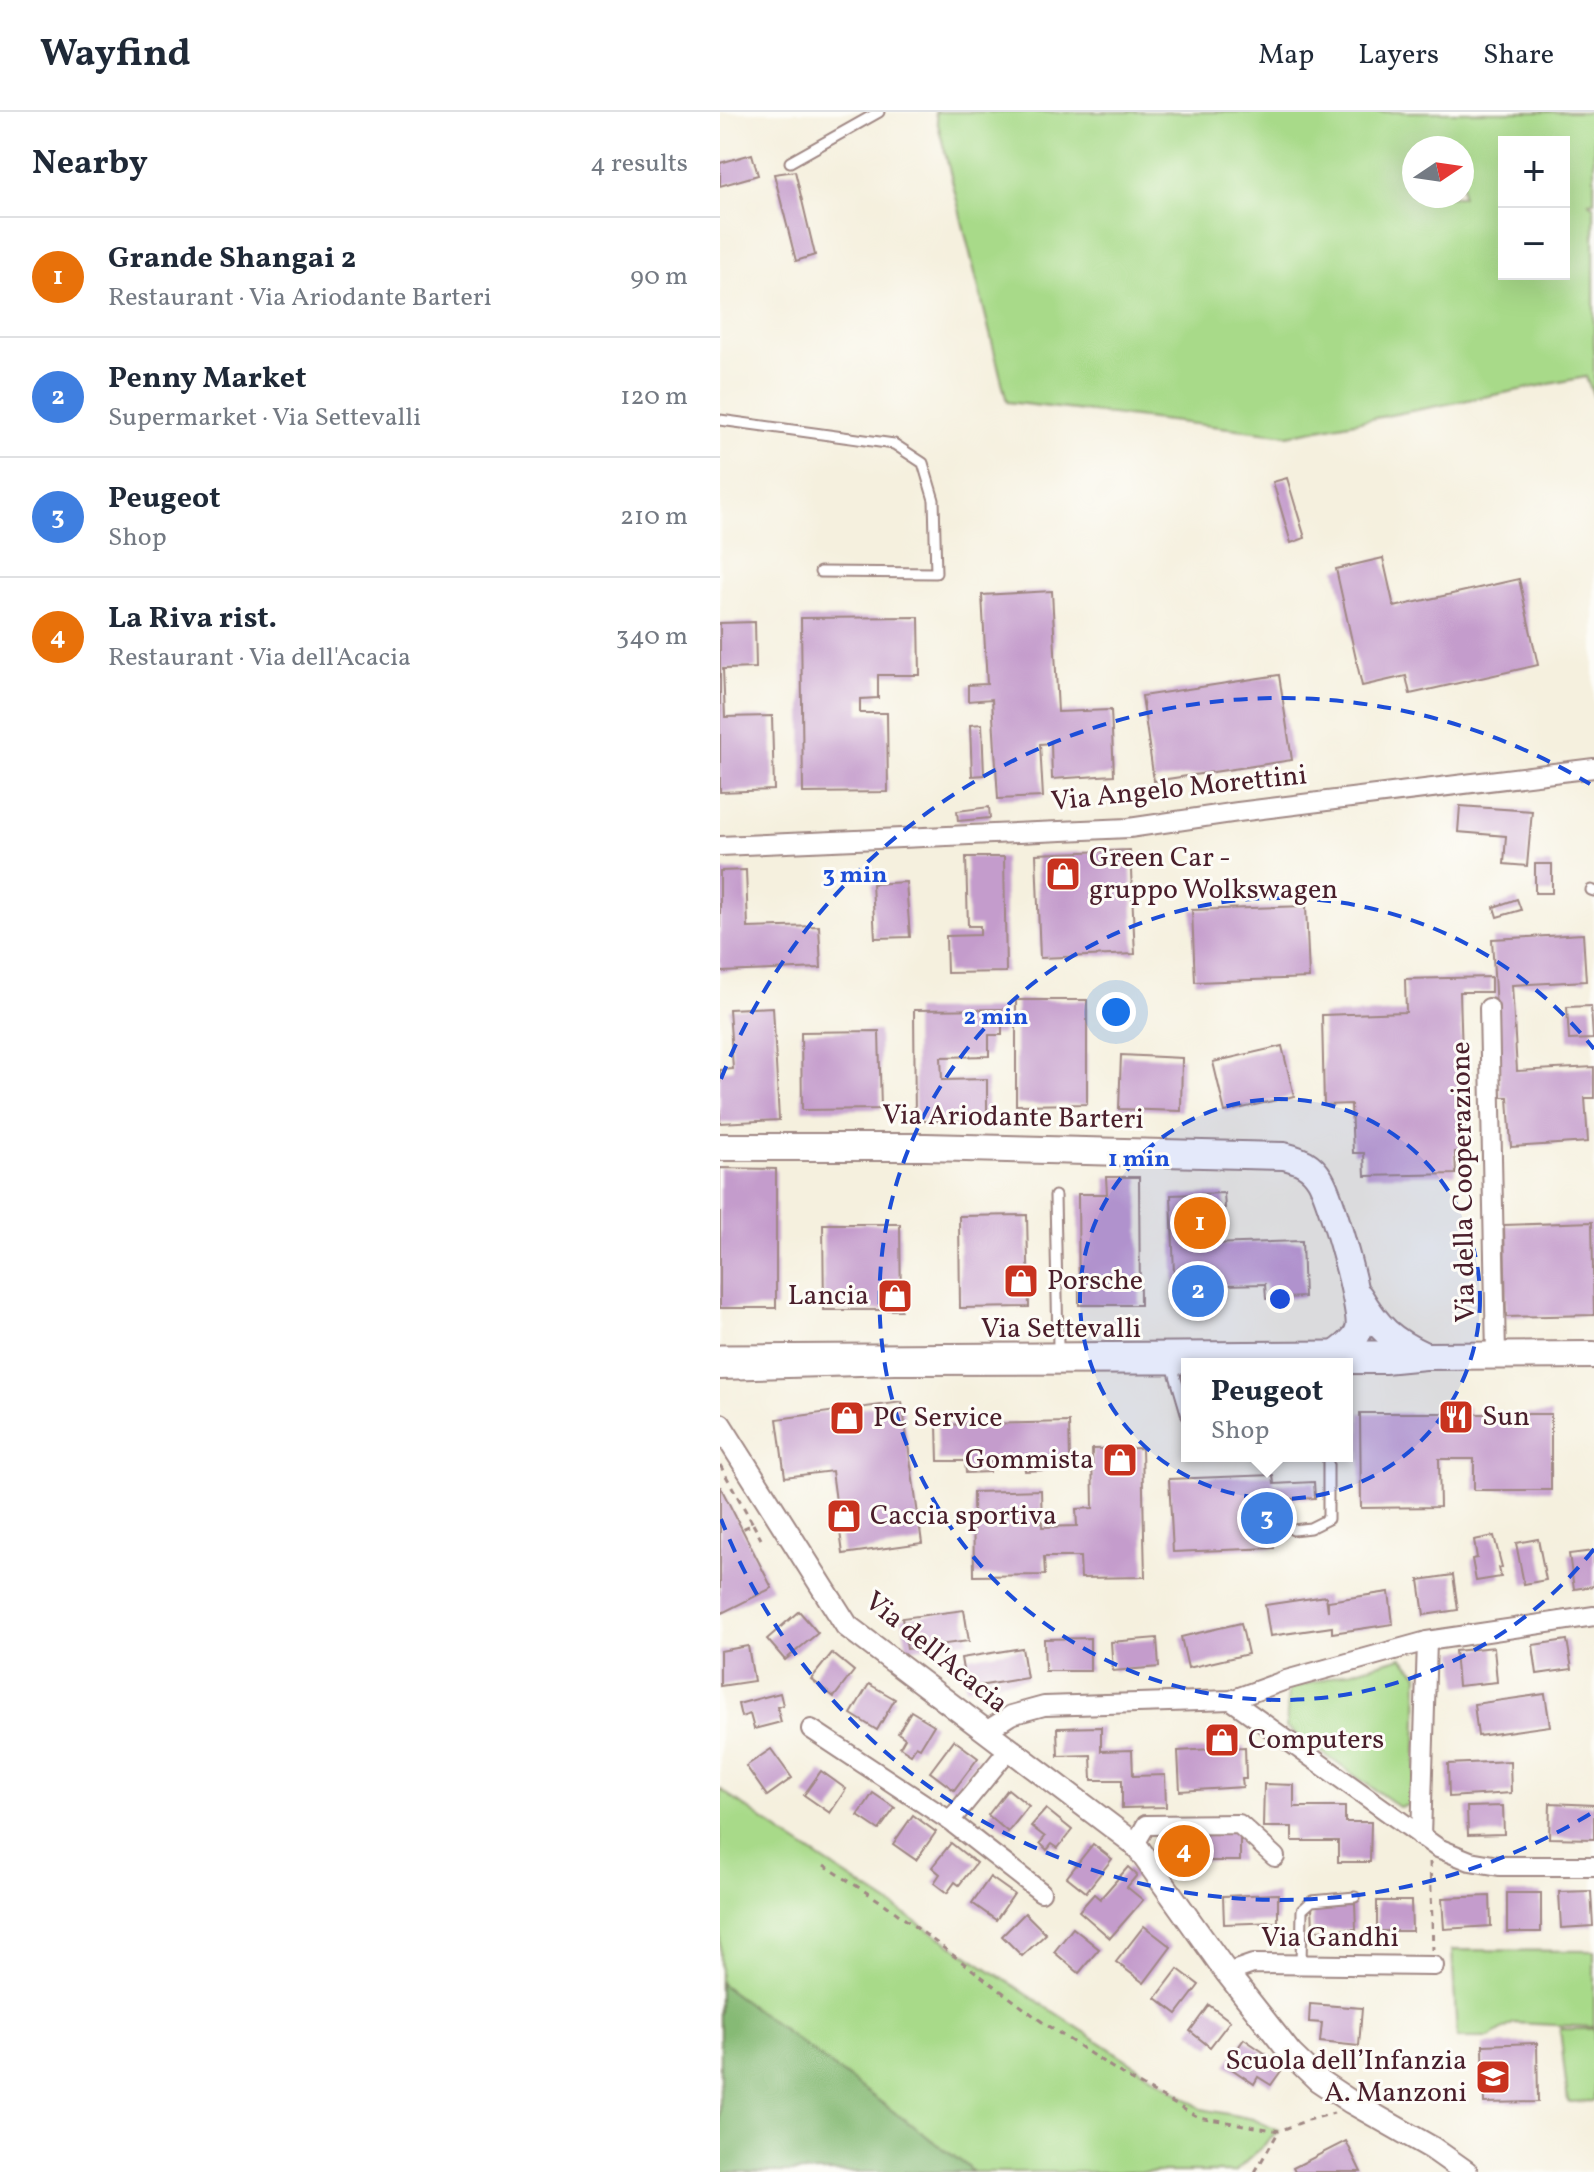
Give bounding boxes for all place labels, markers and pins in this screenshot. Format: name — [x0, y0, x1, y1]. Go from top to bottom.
place label: Green Car - gruppo Wolkswagen — [1089, 839, 1338, 910]
shop icon: Green Car - gruppo Wolkswagen — [1044, 855, 1082, 893]
pin: 1 — [1174, 1193, 1226, 1253]
pin: 2 — [1172, 1261, 1224, 1321]
shop icon: Porsche — [1002, 1262, 1040, 1300]
place label: Porsche — [1047, 1262, 1143, 1301]
place label: Lancia — [788, 1277, 869, 1316]
shop icon: Lancia — [876, 1277, 914, 1315]
centre of rings — [1266, 1285, 1294, 1313]
restaurant icon: Sun — [1437, 1398, 1475, 1436]
place label: Sun — [1482, 1398, 1530, 1437]
shop icon: PC Service — [828, 1399, 866, 1437]
place label: PC Service — [873, 1399, 1003, 1438]
place label: Gommista — [965, 1441, 1094, 1480]
shop icon: Gommista — [1101, 1441, 1139, 1479]
pin: 3 — [1241, 1488, 1293, 1548]
shop icon: Caccia sportiva — [825, 1497, 863, 1535]
place label: Caccia sportiva — [870, 1497, 1057, 1536]
shop icon: Computers — [1203, 1721, 1241, 1759]
place label: Computers — [1248, 1721, 1384, 1760]
pin: 4 — [1158, 1821, 1210, 1881]
place label: Scuola dell’Infanzia A. Manzoni — [1225, 2042, 1467, 2113]
school or university icon: Scuola dell’Infanzia A. Manzoni — [1474, 2058, 1512, 2096]

